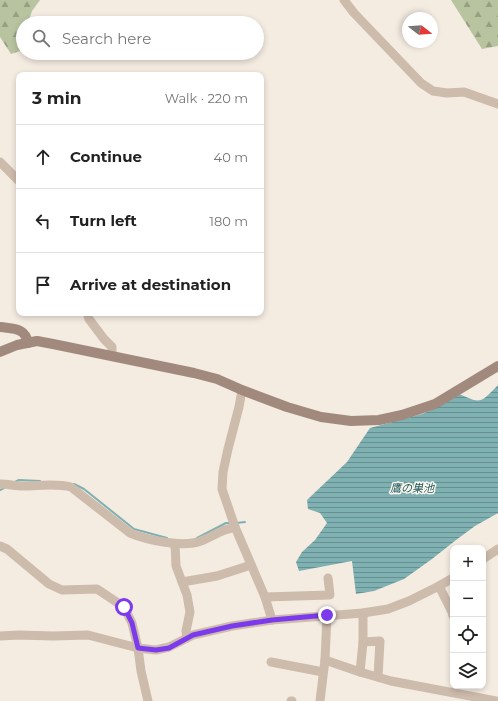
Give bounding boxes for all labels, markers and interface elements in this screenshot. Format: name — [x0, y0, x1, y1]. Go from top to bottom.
north arrow — [402, 12, 438, 48]
search box — [16, 16, 264, 60]
icon: search — [30, 27, 52, 49]
text: Search here — [62, 29, 151, 48]
text: 3 min — [32, 88, 82, 108]
text: Walk · 220 m — [165, 90, 248, 106]
icon: ahead — [32, 146, 54, 168]
text: Continue — [70, 147, 142, 166]
text: 40 m — [214, 149, 248, 165]
icon: left — [32, 210, 54, 232]
text: Turn left — [70, 211, 137, 230]
text: 180 m — [209, 213, 248, 229]
icon: arrive — [32, 274, 54, 296]
text: Arrive at destination — [70, 275, 231, 294]
water label: 鷹の巣池 — [390, 481, 435, 495]
map controls — [450, 545, 486, 689]
button: + — [450, 545, 486, 581]
button: − — [450, 581, 486, 617]
route start — [115, 598, 133, 616]
route end — [318, 606, 336, 624]
button: locate — [450, 617, 486, 653]
button: layers — [450, 653, 486, 689]

